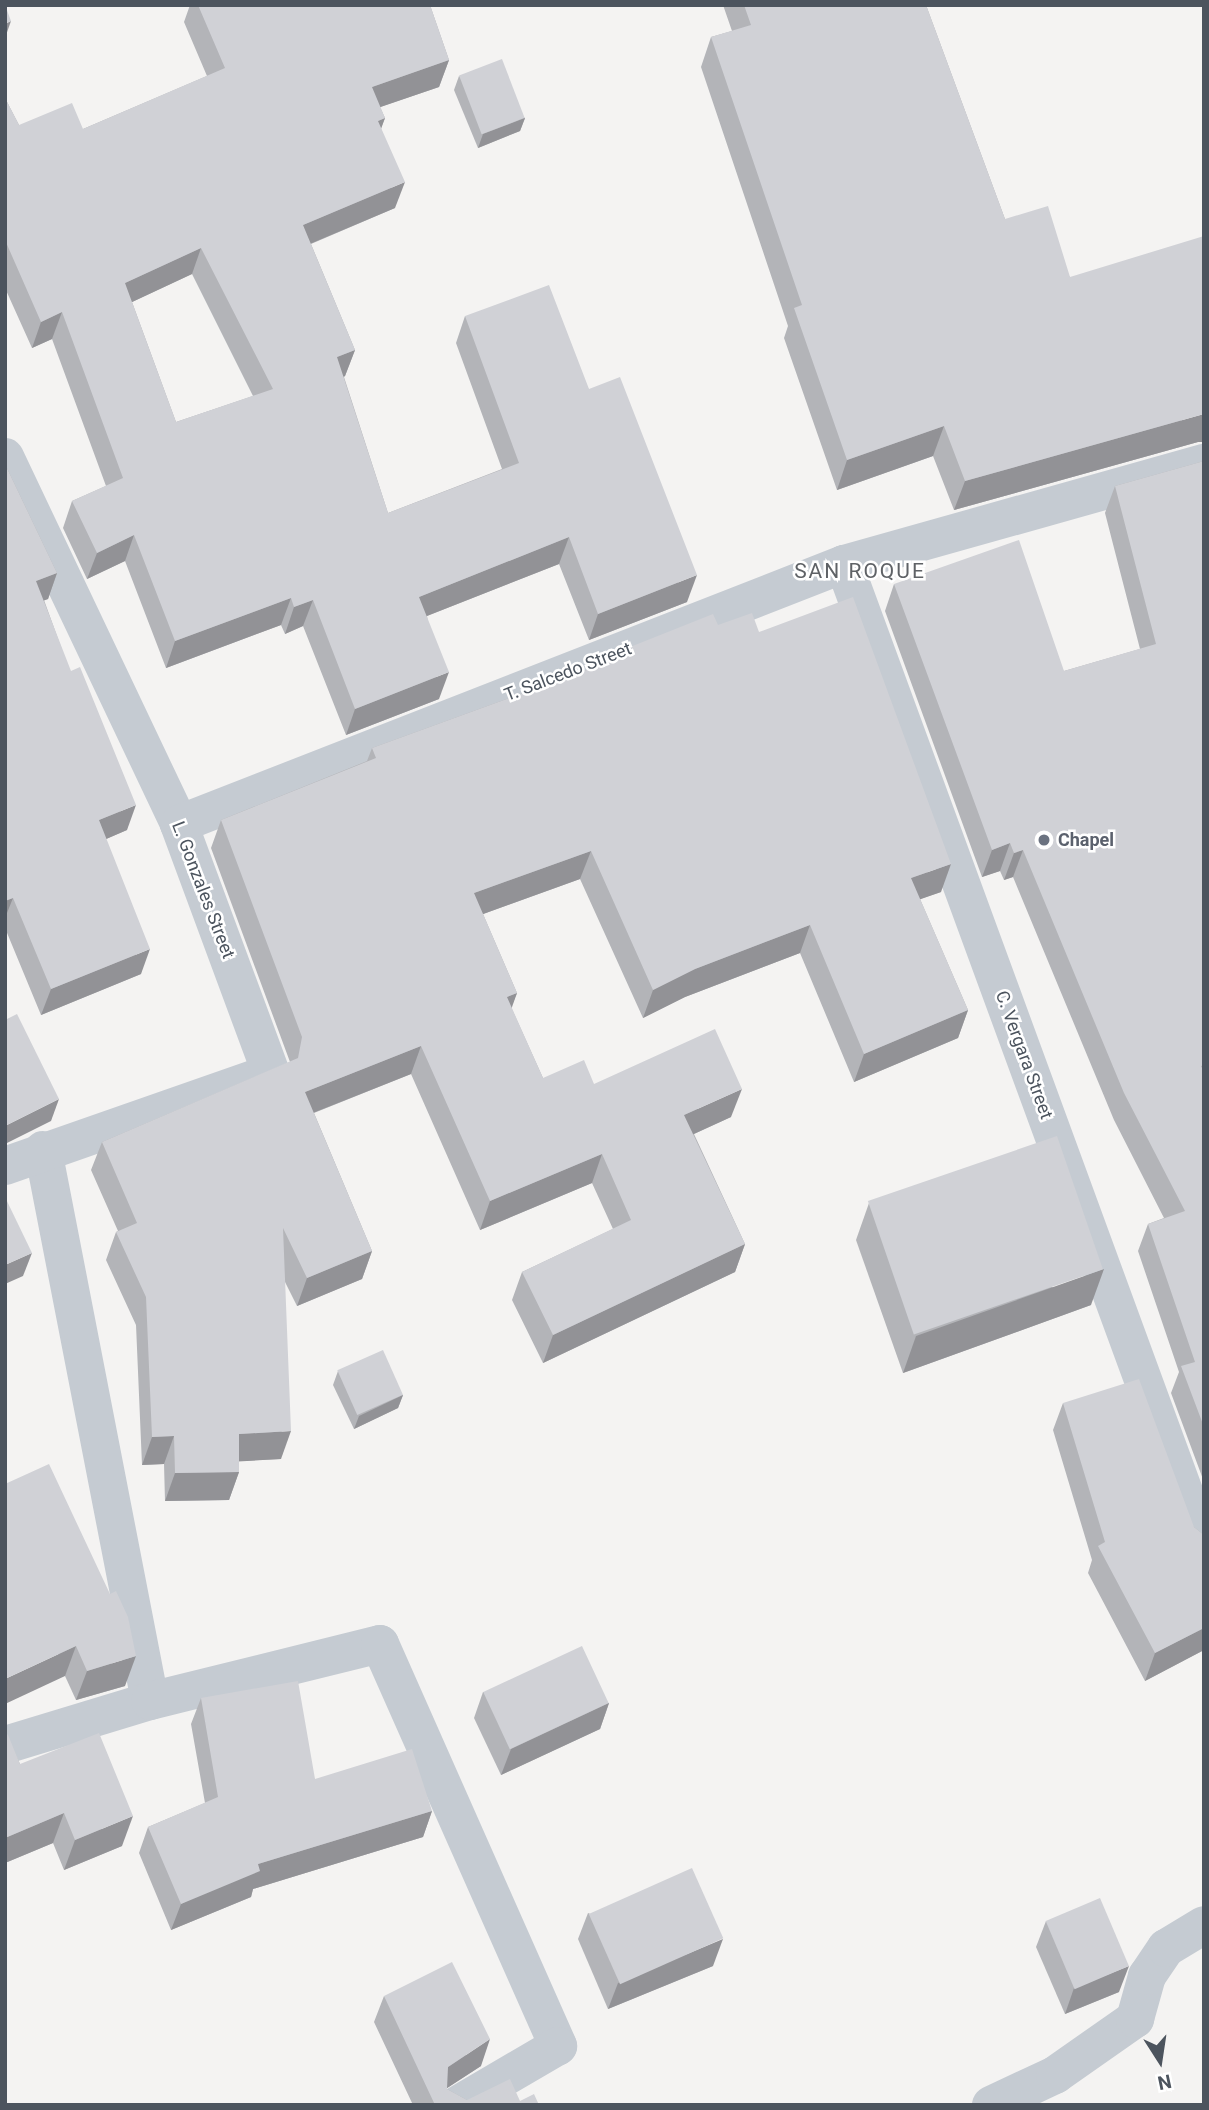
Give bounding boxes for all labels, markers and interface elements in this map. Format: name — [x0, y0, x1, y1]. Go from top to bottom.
district label: SAN ROQUE — [795, 558, 925, 584]
street label: T. Salcedo Street — [501, 638, 635, 706]
street label: L. Gonzales Street — [167, 818, 239, 962]
place label: Chapel — [1058, 829, 1114, 851]
marker: Chapel — [1036, 832, 1052, 848]
street label: C. Vergara Street — [991, 988, 1057, 1122]
north arrow — [1125, 2026, 1195, 2096]
text: N — [1156, 2069, 1173, 2095]

